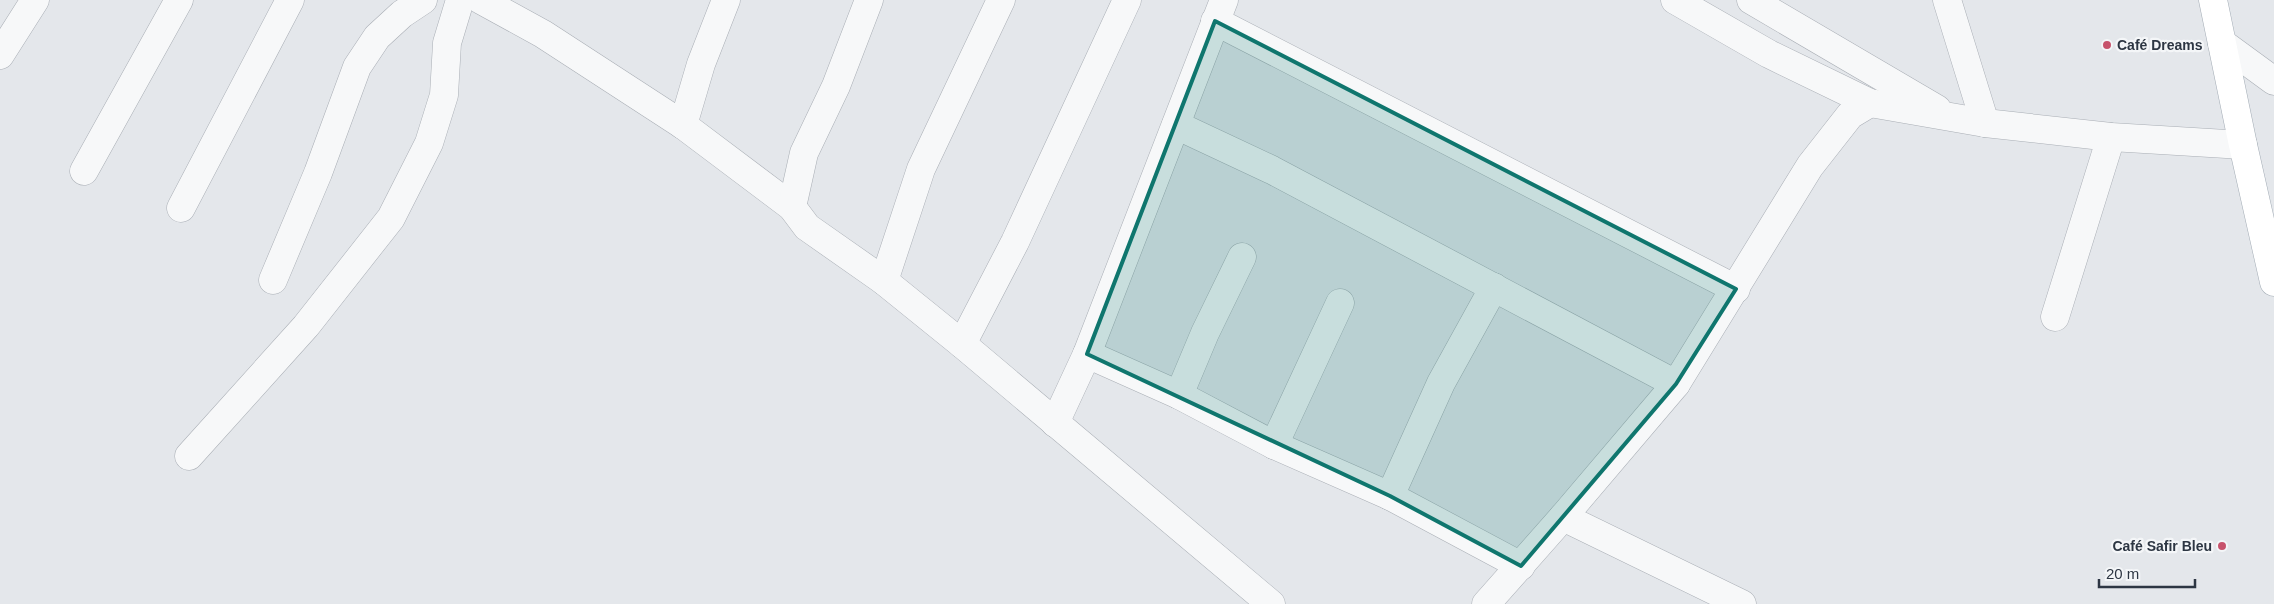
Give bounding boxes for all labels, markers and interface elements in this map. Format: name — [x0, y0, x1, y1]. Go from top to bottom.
place label: Café Dreams — [2117, 37, 2203, 53]
marker: Café Dreams — [2101, 39, 2113, 51]
place label: Café Safir Bleu — [2112, 538, 2212, 554]
marker: Café Safir Bleu — [2216, 540, 2228, 552]
scale bar — [2099, 556, 2195, 588]
text: 20 m — [2106, 565, 2139, 582]

